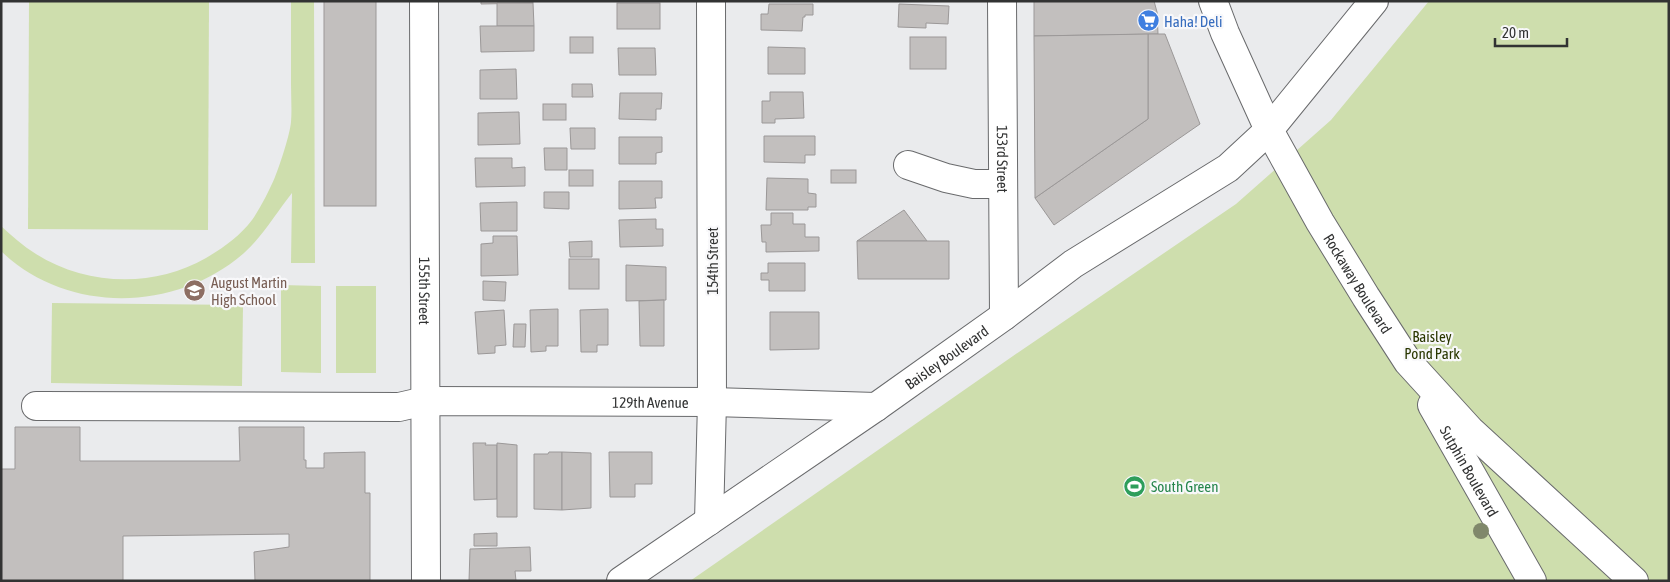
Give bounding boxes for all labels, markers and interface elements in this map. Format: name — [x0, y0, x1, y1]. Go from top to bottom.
supermarket icon: Haha! Deli — [1136, 9, 1160, 33]
place label: Haha! Deli — [1164, 13, 1223, 30]
scale bar — [1495, 15, 1568, 47]
text: 20 m — [1502, 24, 1529, 41]
street label: 153rd Street — [994, 125, 1012, 193]
street label: 154th Street — [704, 227, 721, 295]
street label: Rockaway Boulevard — [1321, 230, 1396, 336]
street label: 155th Street — [416, 257, 434, 325]
place label: August Martin High School — [211, 274, 287, 308]
school or university icon: August Martin High School — [183, 279, 207, 303]
street label: Baisley Boulevard — [901, 322, 991, 392]
park label: Baisley Pond Park — [1404, 328, 1460, 362]
street label: 129th Avenue — [612, 393, 689, 410]
street label: Sutphin Boulevard — [1437, 423, 1502, 519]
sports icon: South Green — [1123, 474, 1147, 498]
place label: South Green — [1151, 478, 1218, 495]

